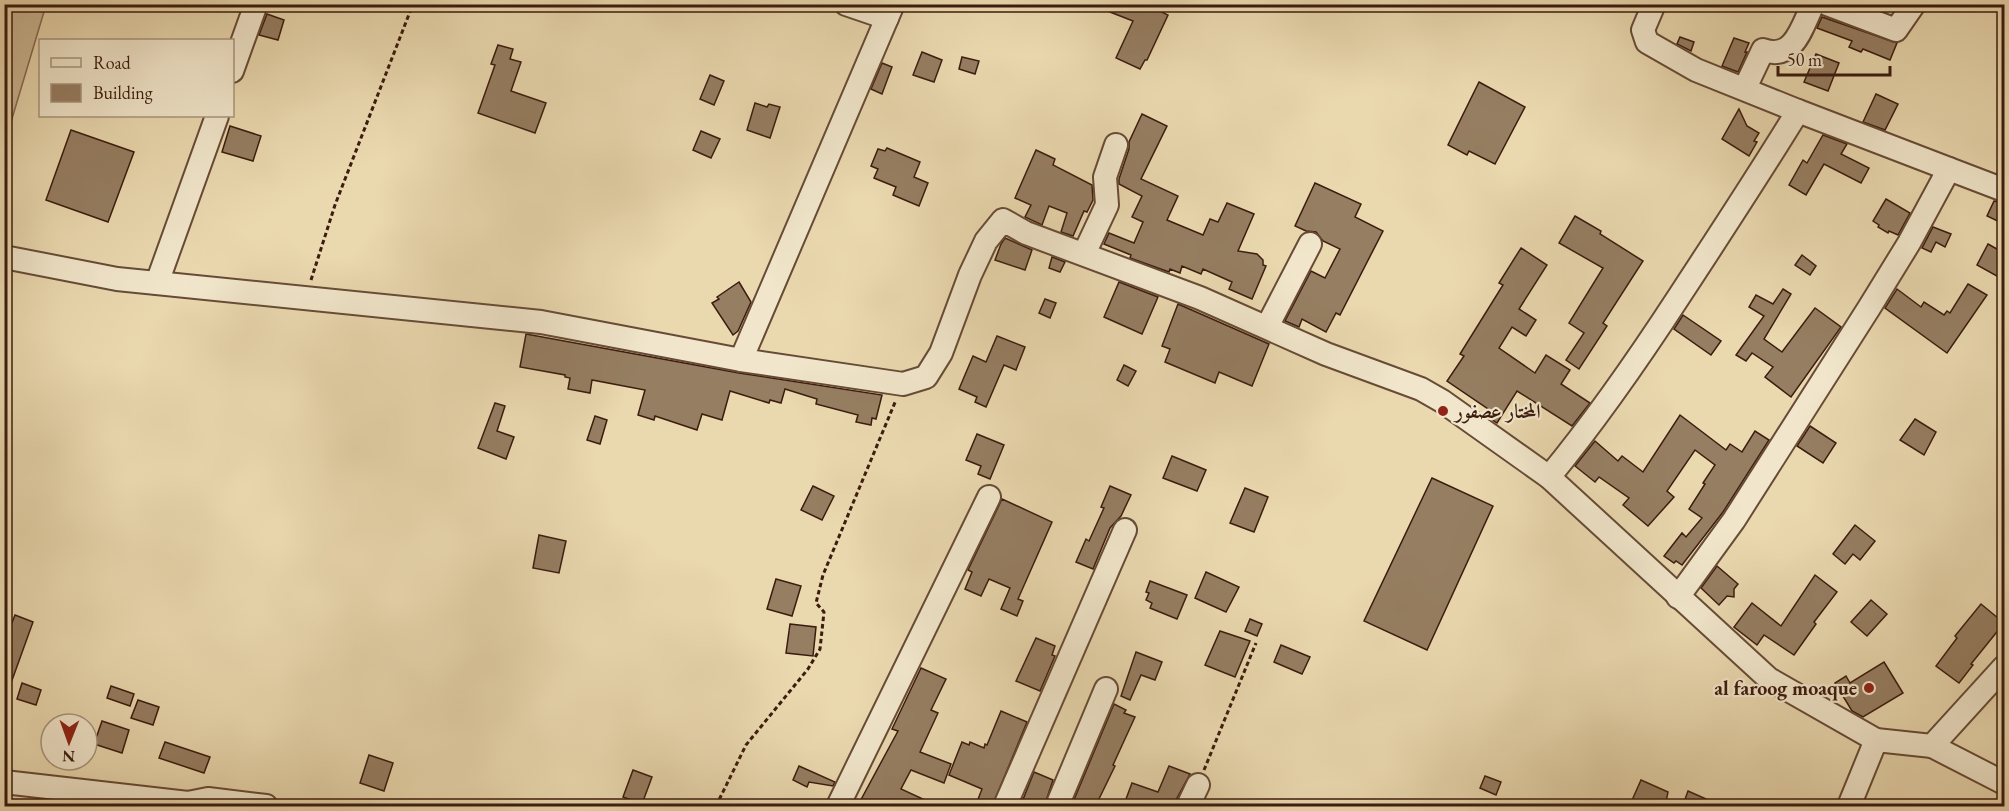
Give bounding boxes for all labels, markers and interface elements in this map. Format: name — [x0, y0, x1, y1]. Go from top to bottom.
legend — [39, 39, 234, 117]
scale bar — [1778, 39, 1890, 77]
text: 50 m — [1787, 48, 1822, 71]
text: Road — [93, 51, 132, 74]
text: Building — [93, 81, 153, 104]
place label: المختار عصفور — [1453, 398, 1541, 424]
marker: المختار عصفور — [1436, 404, 1450, 418]
place label: al faroog moaque — [1714, 675, 1857, 701]
marker: al faroog moaque — [1862, 681, 1876, 695]
north arrow — [39, 712, 99, 772]
text: N — [62, 746, 75, 767]

